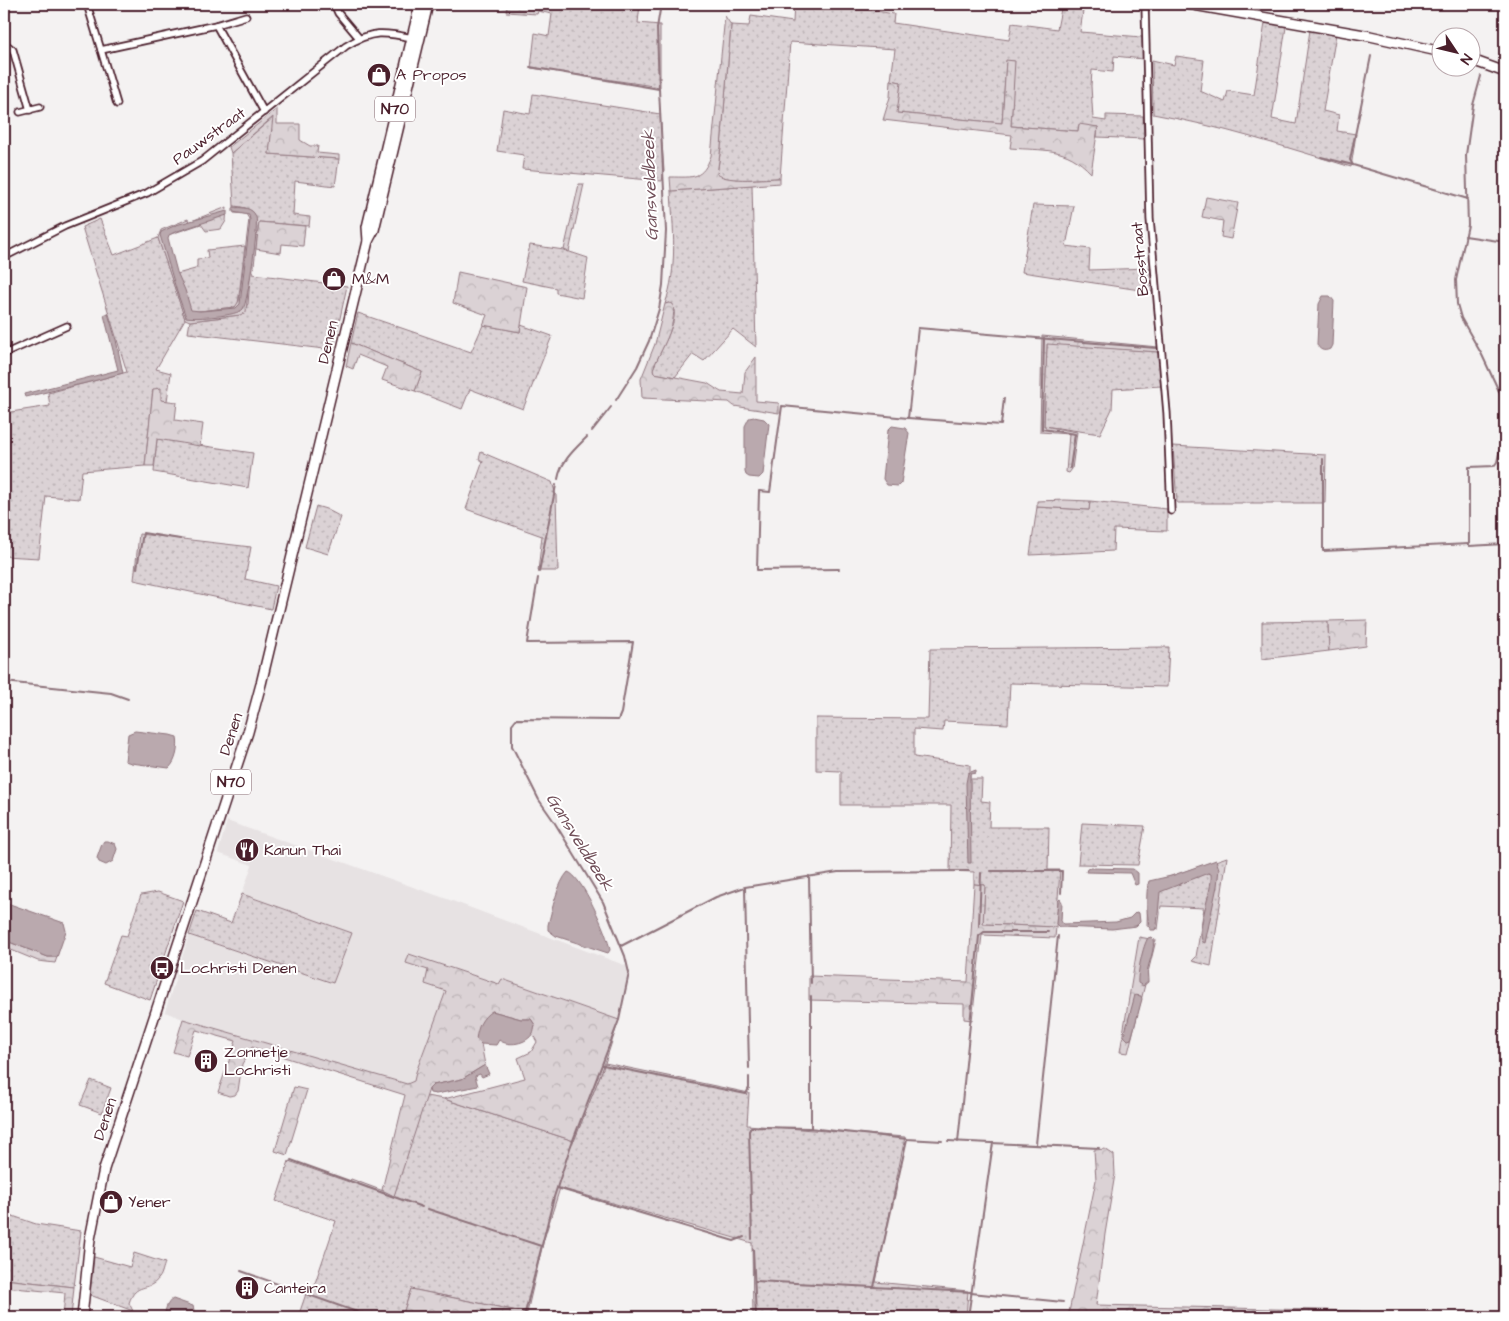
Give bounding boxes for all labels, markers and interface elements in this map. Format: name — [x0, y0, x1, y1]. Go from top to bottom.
north arrow — [1432, 28, 1482, 78]
text: N — [1455, 50, 1477, 68]
shop icon: A Propos — [366, 62, 392, 88]
place label: A Propos — [396, 64, 467, 86]
road number: N70 — [375, 96, 415, 122]
street label: Pauwstraat — [168, 102, 250, 170]
water label: Gansveldbeek — [636, 128, 664, 241]
street label: Bosstraat — [1126, 220, 1154, 297]
shop icon: M&M — [321, 266, 347, 292]
place label: M&M — [352, 268, 389, 290]
street label: Denen — [312, 318, 344, 366]
street label: Denen — [214, 710, 248, 758]
road number: N70 — [211, 770, 251, 794]
water label: Gansveldbeek — [540, 788, 621, 897]
restaurant icon: Kanun Thai — [234, 837, 260, 863]
place label: Kanun Thai — [264, 839, 341, 861]
bus stop icon: Lochristi Denen — [149, 955, 175, 981]
place label: Lochristi Denen — [180, 957, 296, 979]
place label: Zonnetje Lochristi — [224, 1041, 291, 1081]
building icon: Zonnetje Lochristi — [193, 1048, 219, 1074]
street label: Denen — [88, 1095, 122, 1143]
shop icon: Yener — [98, 1189, 124, 1215]
place label: Yener — [128, 1191, 171, 1213]
building icon: Canteira — [234, 1275, 260, 1301]
place label: Canteira — [264, 1277, 326, 1299]

